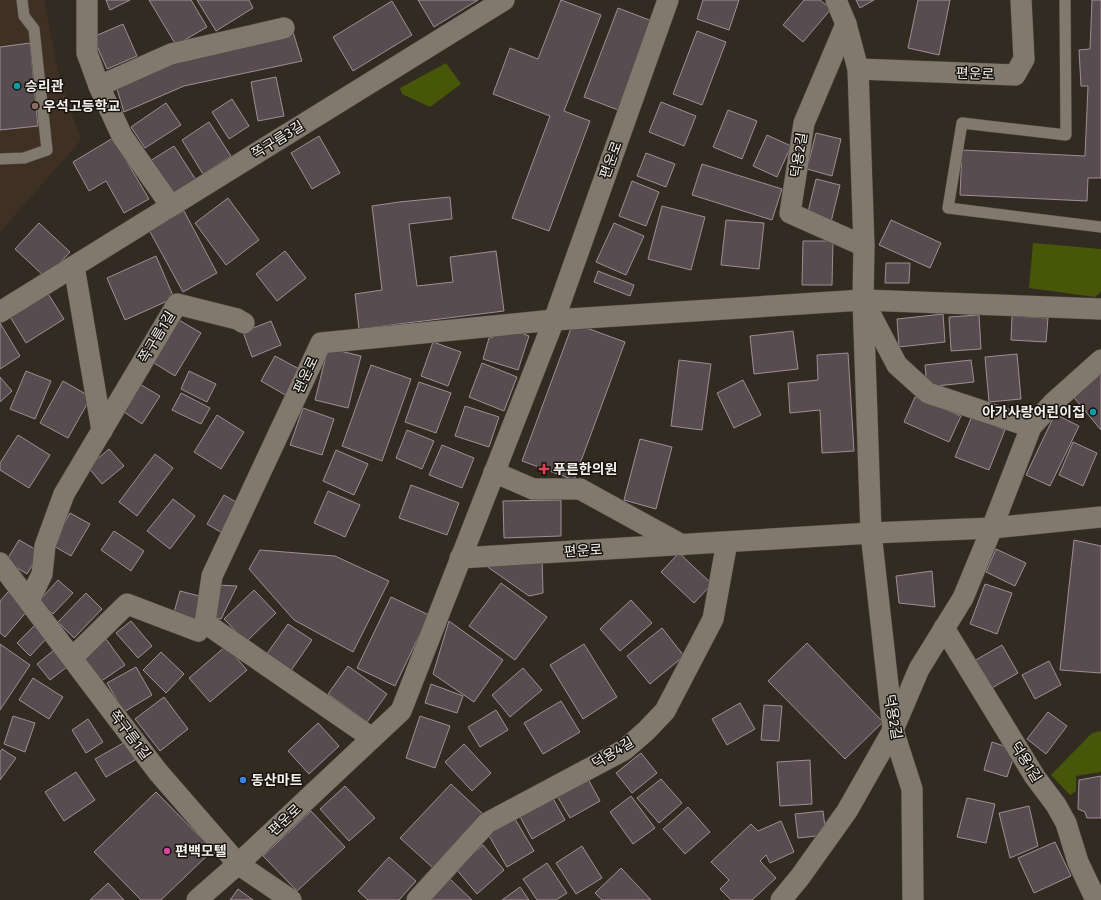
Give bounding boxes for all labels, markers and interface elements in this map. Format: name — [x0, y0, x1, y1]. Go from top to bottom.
street label: 편운로 — [955, 65, 995, 83]
place label: 승리관 — [25, 78, 64, 95]
marker: 승리관 — [12, 81, 22, 91]
place label: 우석고등학교 — [43, 98, 120, 115]
marker: 우석고등학교 — [30, 101, 40, 111]
street label: 쪽구름3길 — [249, 117, 307, 163]
street label: 덕용2길 — [787, 131, 811, 179]
street label: 편운로 — [596, 139, 626, 181]
street label: 쪽구름1길 — [135, 308, 179, 366]
street label: 편운로 — [290, 354, 322, 396]
place label: 아가사랑어린이집 — [982, 404, 1085, 421]
marker: 아가사랑어린이집 — [1088, 407, 1098, 417]
place label: 푸른한의원 — [553, 461, 617, 478]
marker: 푸른한의원 — [538, 463, 550, 475]
street label: 편운로 — [563, 541, 603, 561]
street label: 덕용2길 — [881, 693, 905, 741]
street label: 쪽구름1길 — [106, 707, 154, 763]
street label: 덕용4길 — [589, 734, 637, 772]
street label: 덕용1길 — [1007, 739, 1045, 785]
place label: 동산마트 — [251, 772, 303, 789]
marker: 동산마트 — [238, 775, 248, 785]
street label: 편운로 — [265, 801, 305, 839]
place label: 편백모텔 — [175, 843, 227, 860]
marker: 편백모텔 — [162, 846, 172, 856]

